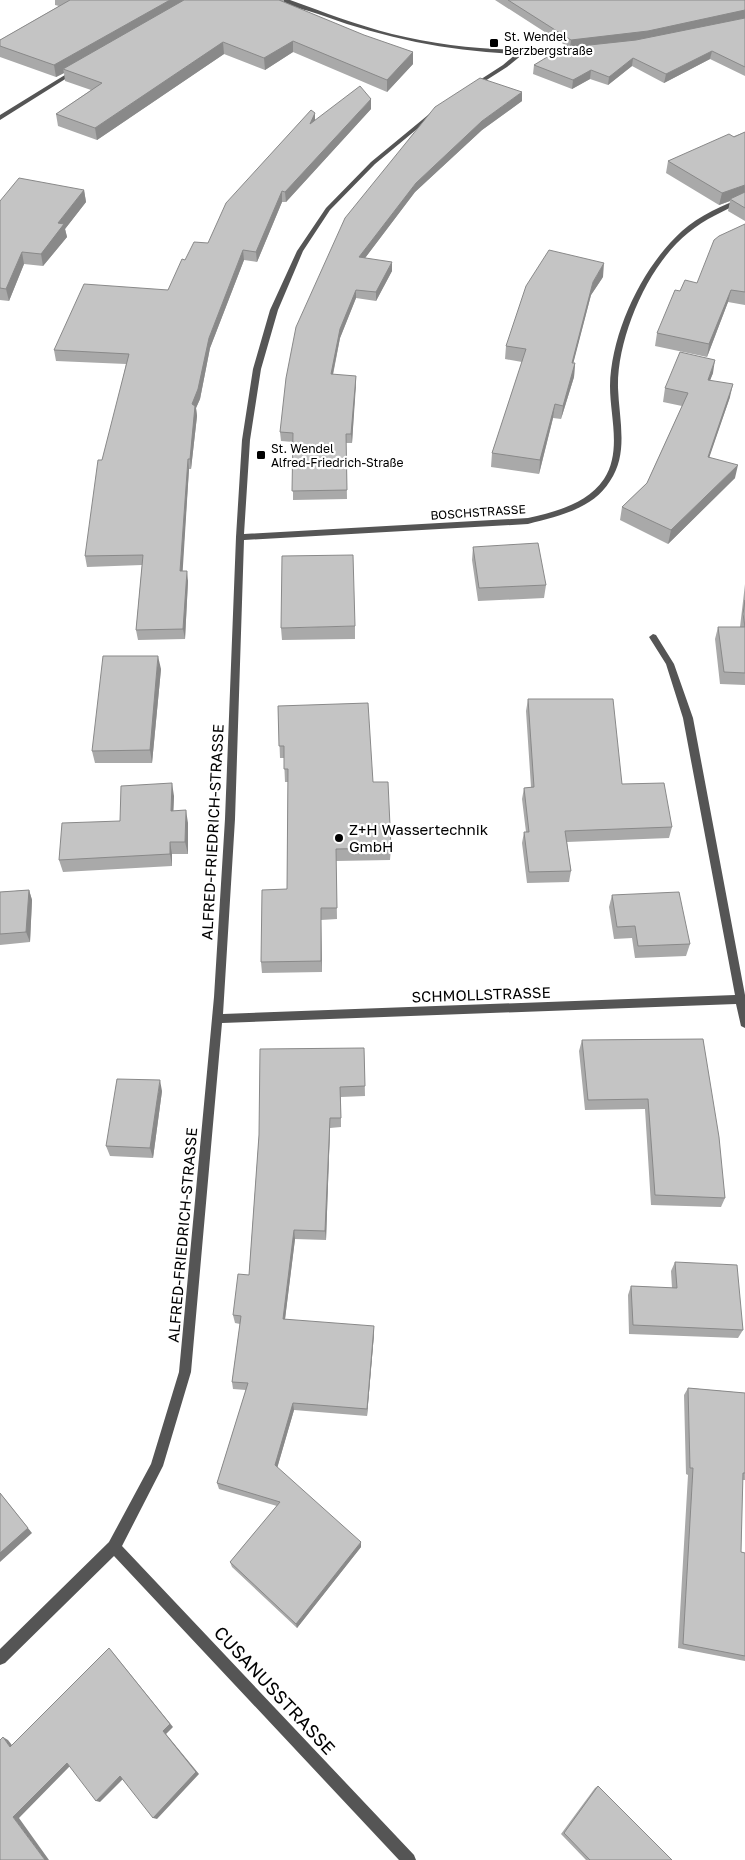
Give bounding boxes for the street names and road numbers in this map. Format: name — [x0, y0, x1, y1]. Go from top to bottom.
street label: BOSCHSTRASSE — [430, 501, 526, 523]
street label: ALFRED-FRIEDRICH-STRASSE — [197, 724, 227, 940]
street label: SCHMOLLSTRASSE — [411, 983, 551, 1005]
street label: ALFRED-FRIEDRICH-STRASSE — [164, 1127, 200, 1343]
street label: CUSANUSSTRASSE — [210, 1621, 340, 1759]

